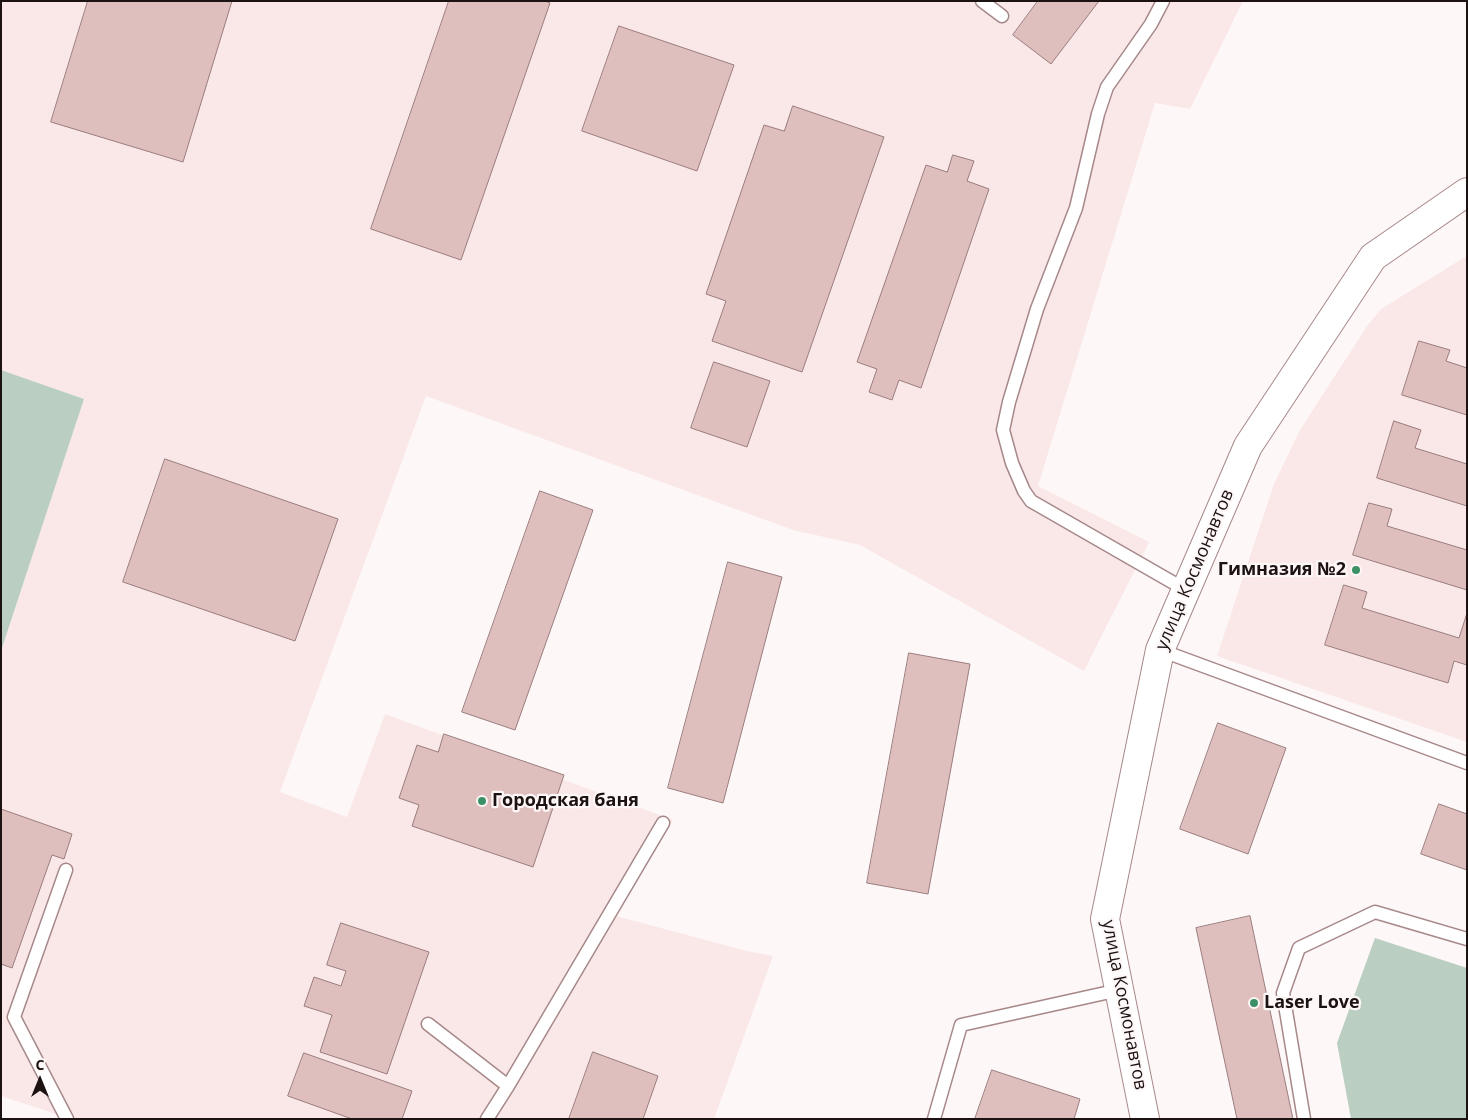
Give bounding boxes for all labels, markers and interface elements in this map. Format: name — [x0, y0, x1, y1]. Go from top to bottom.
street label: улица Космонавтов — [1151, 486, 1239, 654]
place label: Гимназия №2 — [1218, 559, 1346, 581]
marker: Гимназия №2 — [1350, 564, 1362, 576]
place label: Городская баня — [492, 790, 639, 812]
marker: Городская баня — [476, 795, 488, 807]
street label: улица Космонавтов — [1097, 918, 1151, 1092]
place label: Laser Love — [1264, 992, 1360, 1014]
marker: Laser Love — [1248, 997, 1260, 1009]
north arrow — [15, 1055, 65, 1105]
text: С — [36, 1055, 44, 1074]

